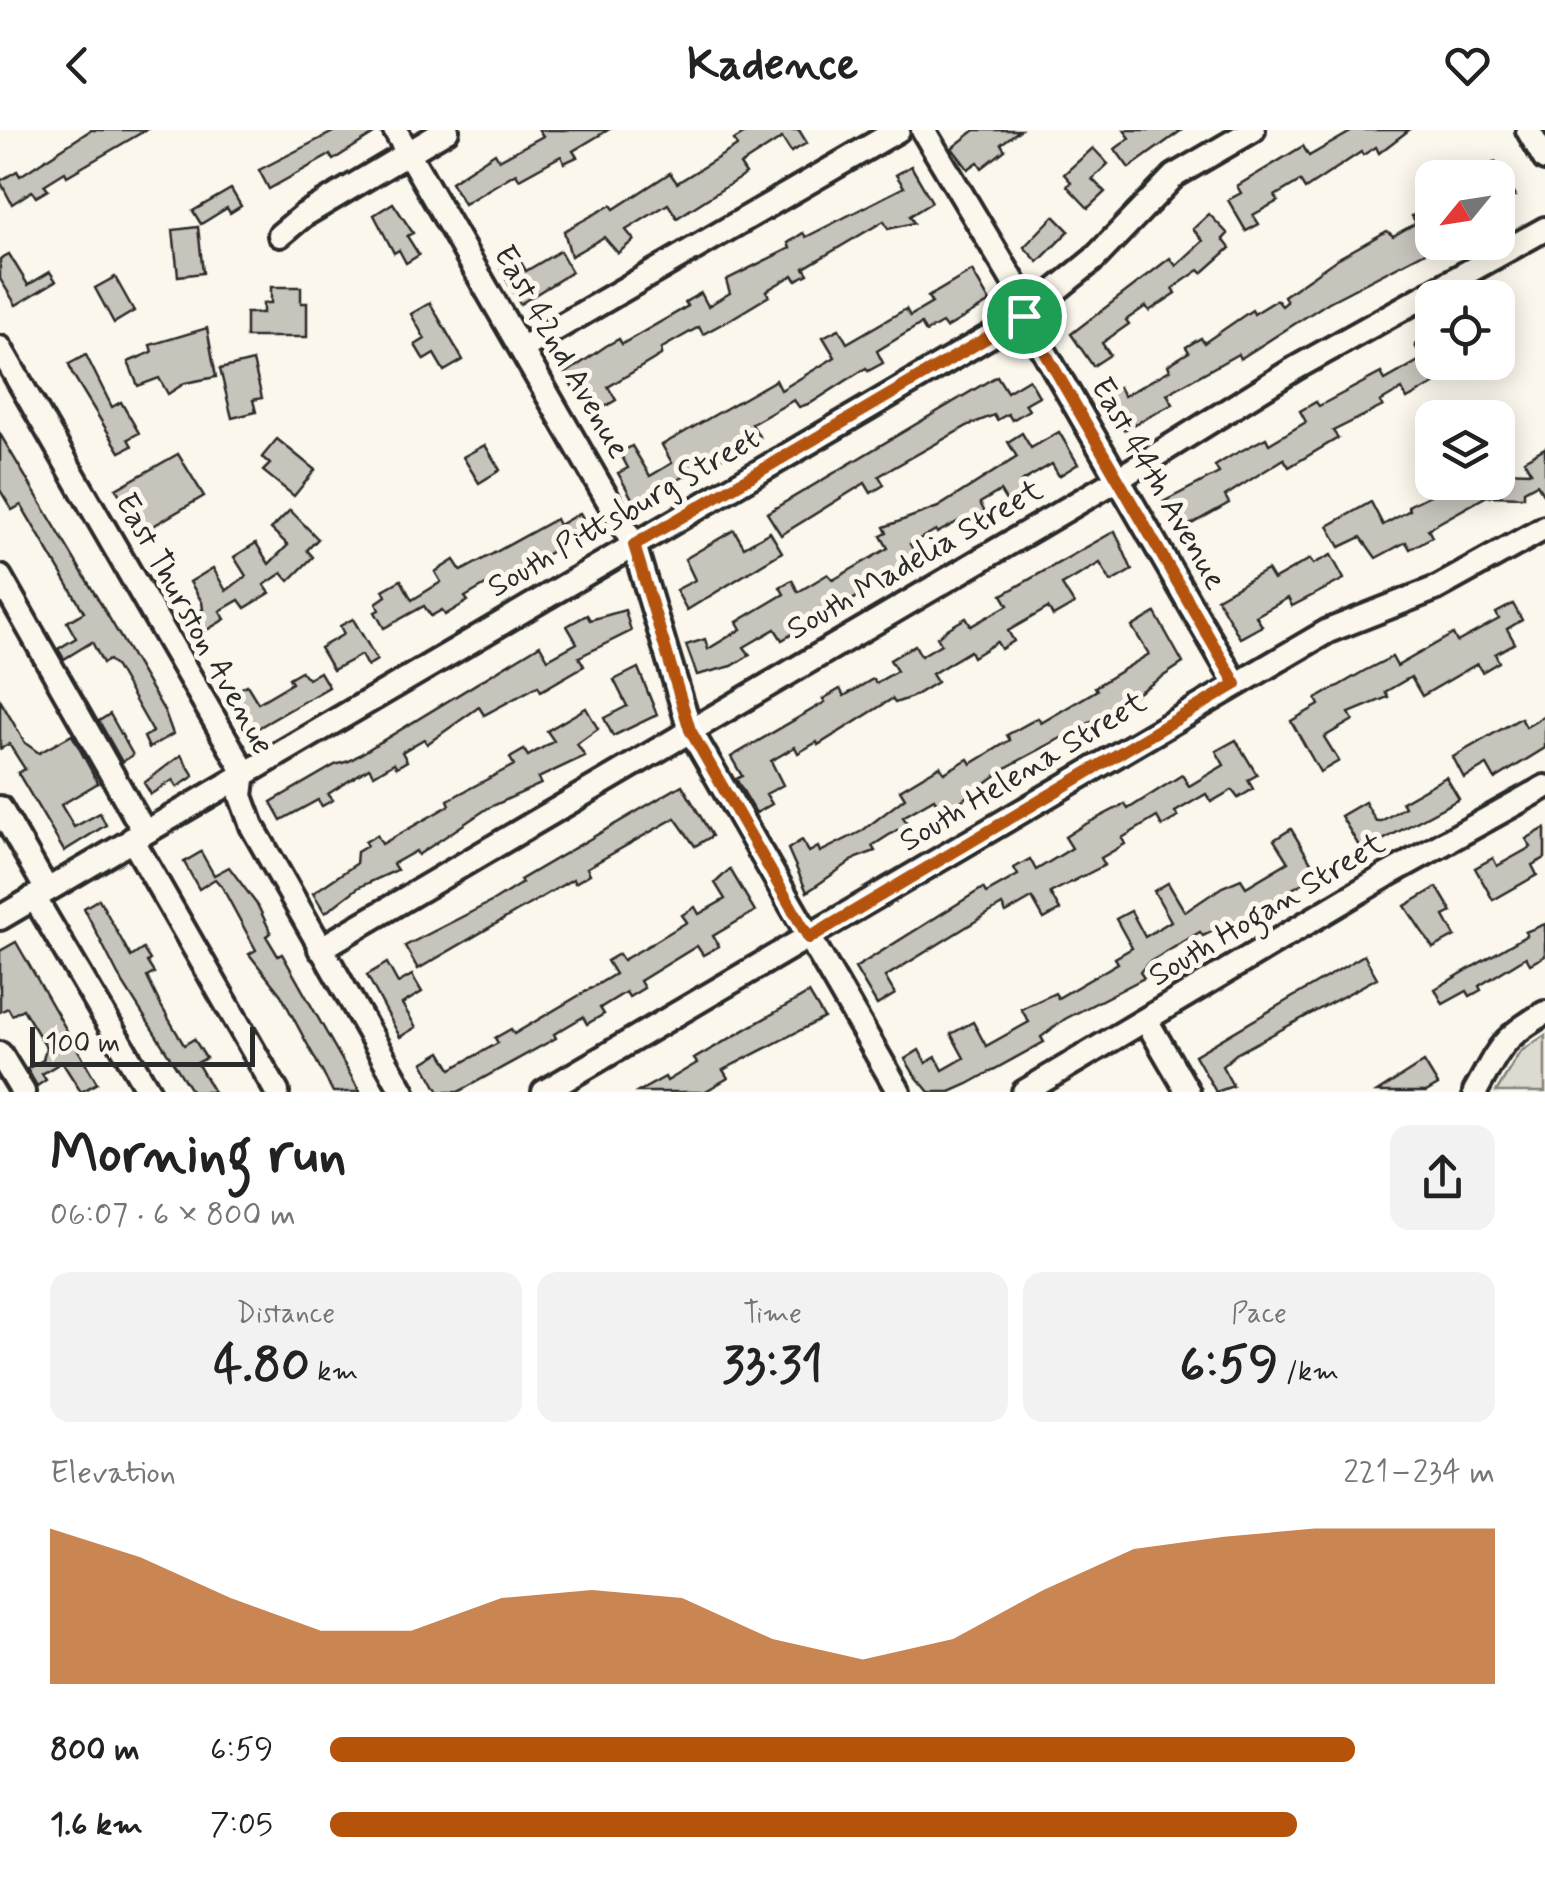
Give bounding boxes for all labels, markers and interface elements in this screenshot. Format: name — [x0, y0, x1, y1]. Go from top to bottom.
text: Kadence — [687, 36, 858, 95]
icon: back — [50, 38, 105, 93]
icon: heart — [1440, 38, 1495, 93]
north arrow — [1415, 160, 1515, 260]
map controls — [1415, 160, 1515, 500]
street label: East 42nd Avenue — [483, 238, 639, 466]
pin — [982, 274, 1067, 359]
button: locate — [1415, 280, 1515, 380]
icon: arrive — [997, 289, 1052, 344]
street label: East 44th Avenue — [1080, 370, 1236, 598]
button: layers — [1415, 400, 1515, 500]
street label: South Pittsburg Street — [480, 418, 768, 608]
street label: South Madelia Street — [780, 470, 1051, 650]
street label: East Thurston Avenue — [105, 486, 283, 762]
street label: South Helena Street — [892, 682, 1154, 862]
street label: South Hogan Street — [1141, 823, 1395, 1000]
scale bar — [30, 1022, 255, 1066]
text: 100 m — [45, 1026, 120, 1063]
text: Morning run — [50, 1120, 347, 1192]
button: share — [1390, 1125, 1495, 1230]
text: 06:07 · 6 × 800 m — [50, 1194, 296, 1236]
text: Distance — [237, 1296, 335, 1333]
text: Time — [743, 1296, 802, 1333]
text: Pace — [1231, 1296, 1287, 1333]
text: 4.80 — [213, 1333, 310, 1399]
text: 33:31 — [722, 1333, 823, 1399]
text: 6:59 — [1179, 1333, 1278, 1399]
text: km — [310, 1354, 358, 1391]
text: /km — [1278, 1354, 1339, 1391]
text: Elevation — [50, 1452, 176, 1494]
text: 221–234 m — [1343, 1452, 1495, 1494]
text: 800 m — [50, 1729, 140, 1771]
text: 6:59 — [210, 1729, 273, 1771]
text: 1.6 km — [50, 1804, 143, 1846]
text: 7:05 — [210, 1804, 273, 1846]

